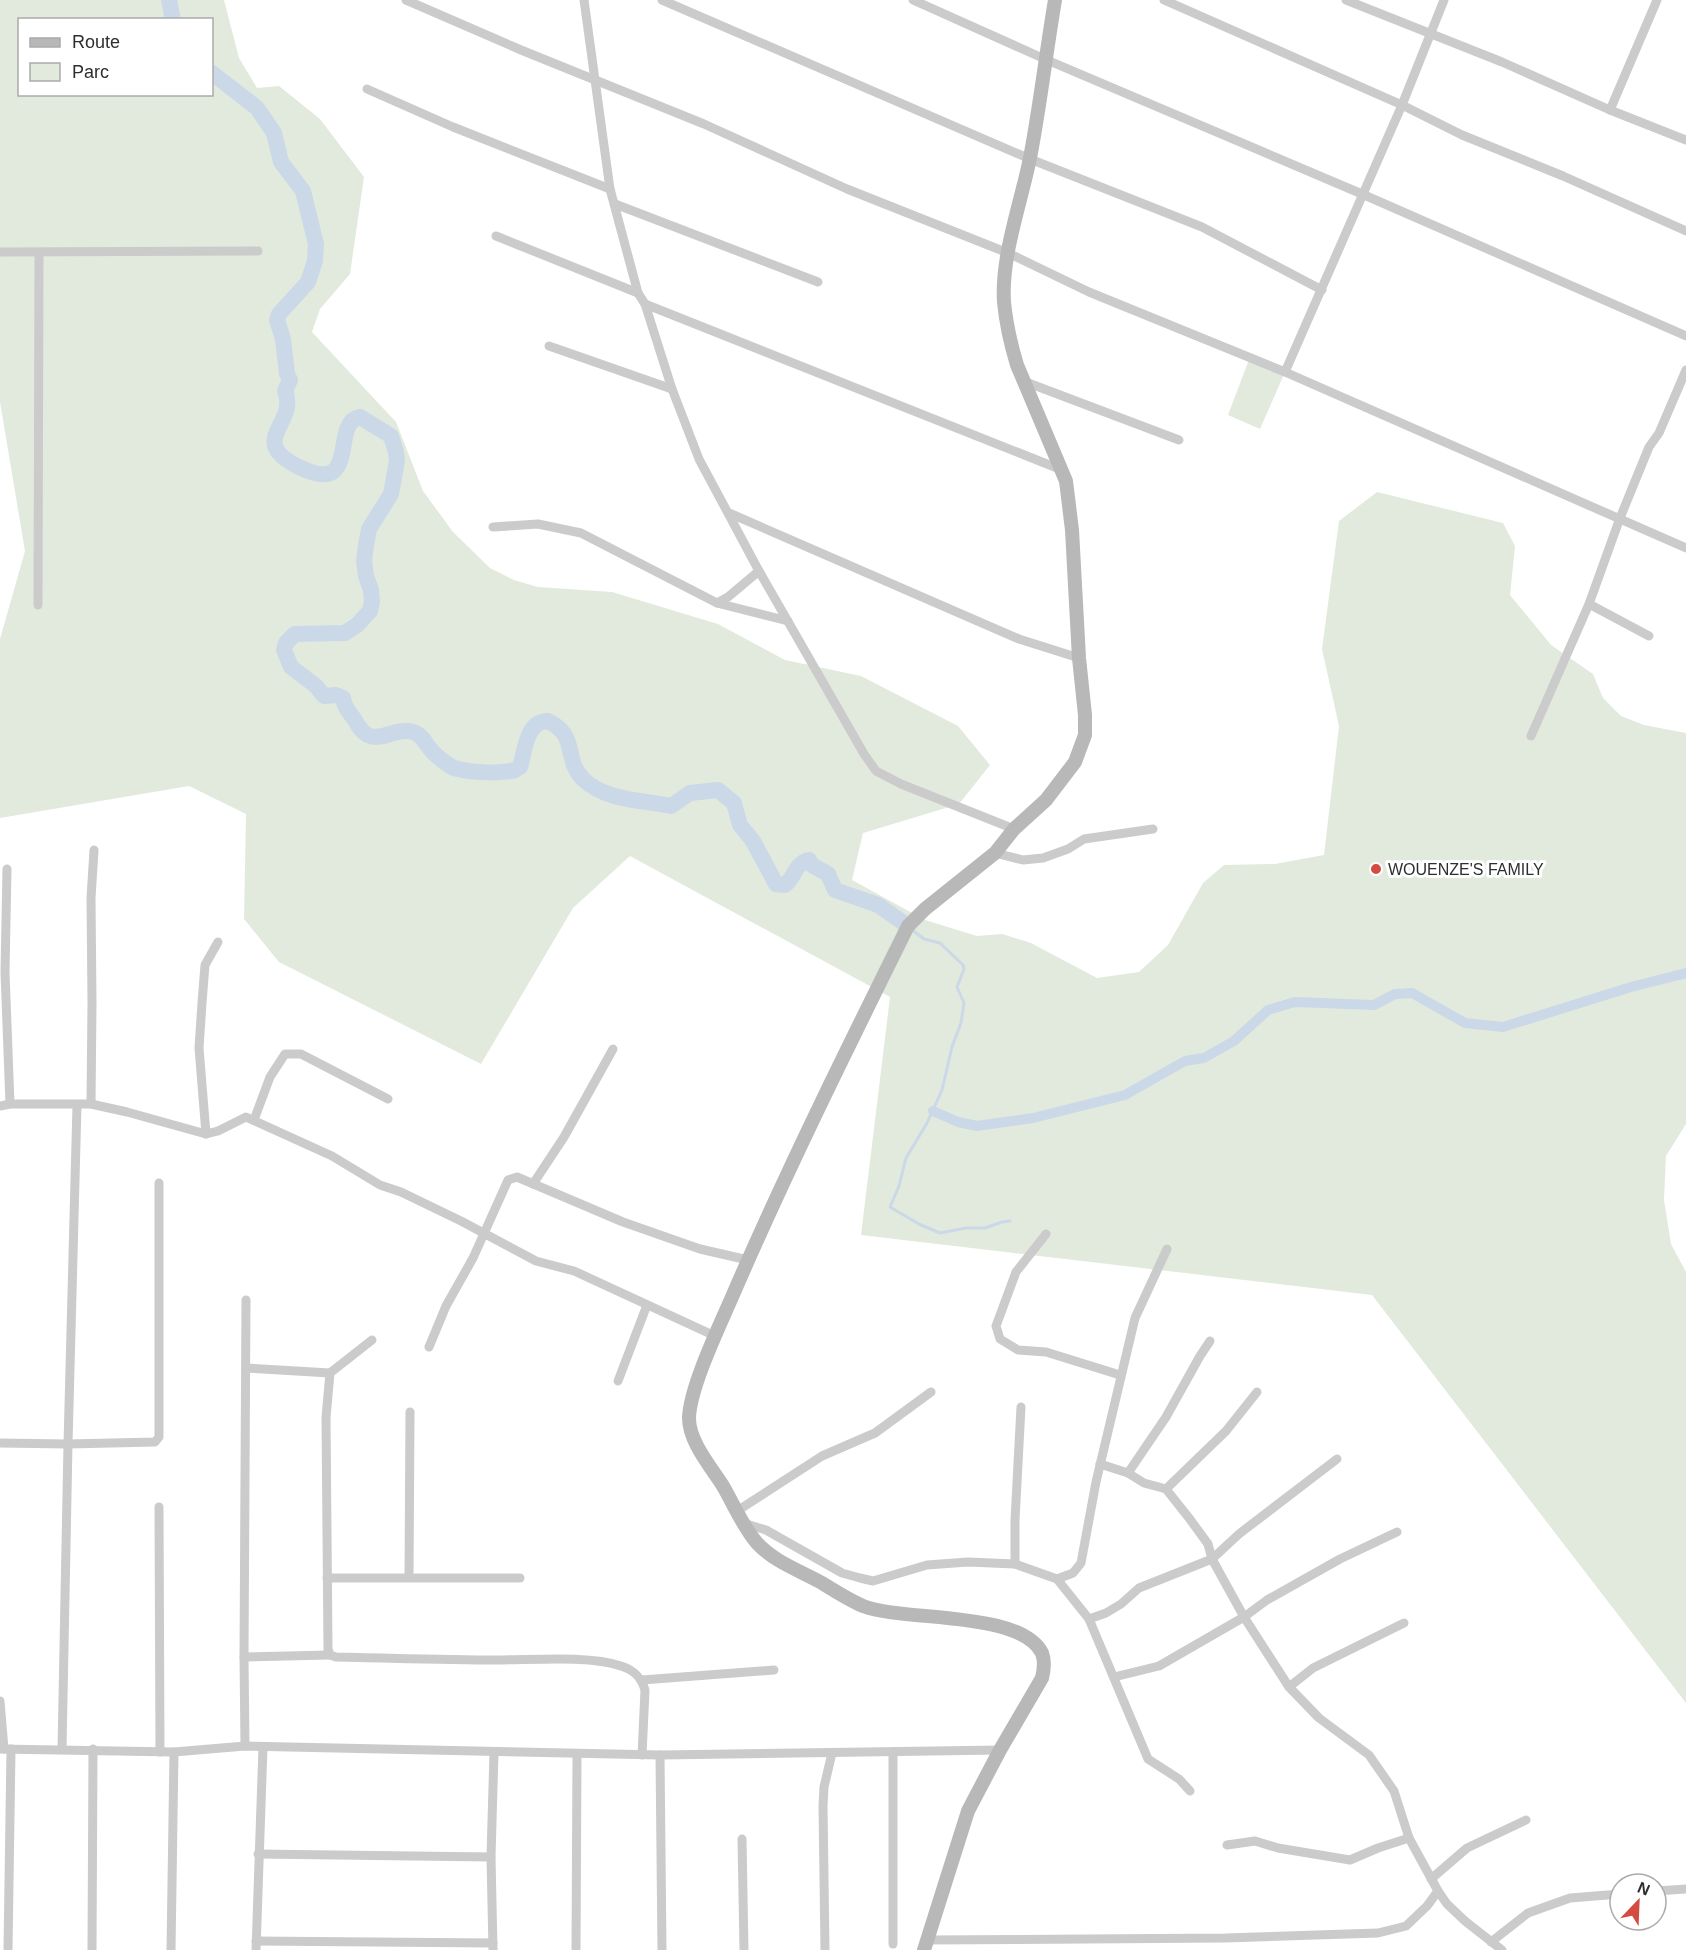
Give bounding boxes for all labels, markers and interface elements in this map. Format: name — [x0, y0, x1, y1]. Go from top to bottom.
legend — [18, 18, 213, 96]
text: Route — [72, 32, 120, 52]
text: Parc — [72, 62, 109, 82]
place label: WOUENZE'S FAMILY — [1388, 861, 1544, 878]
marker: WOUENZE'S FAMILY — [1369, 862, 1383, 876]
north arrow — [1608, 1872, 1668, 1932]
text: N — [1635, 1879, 1652, 1899]

